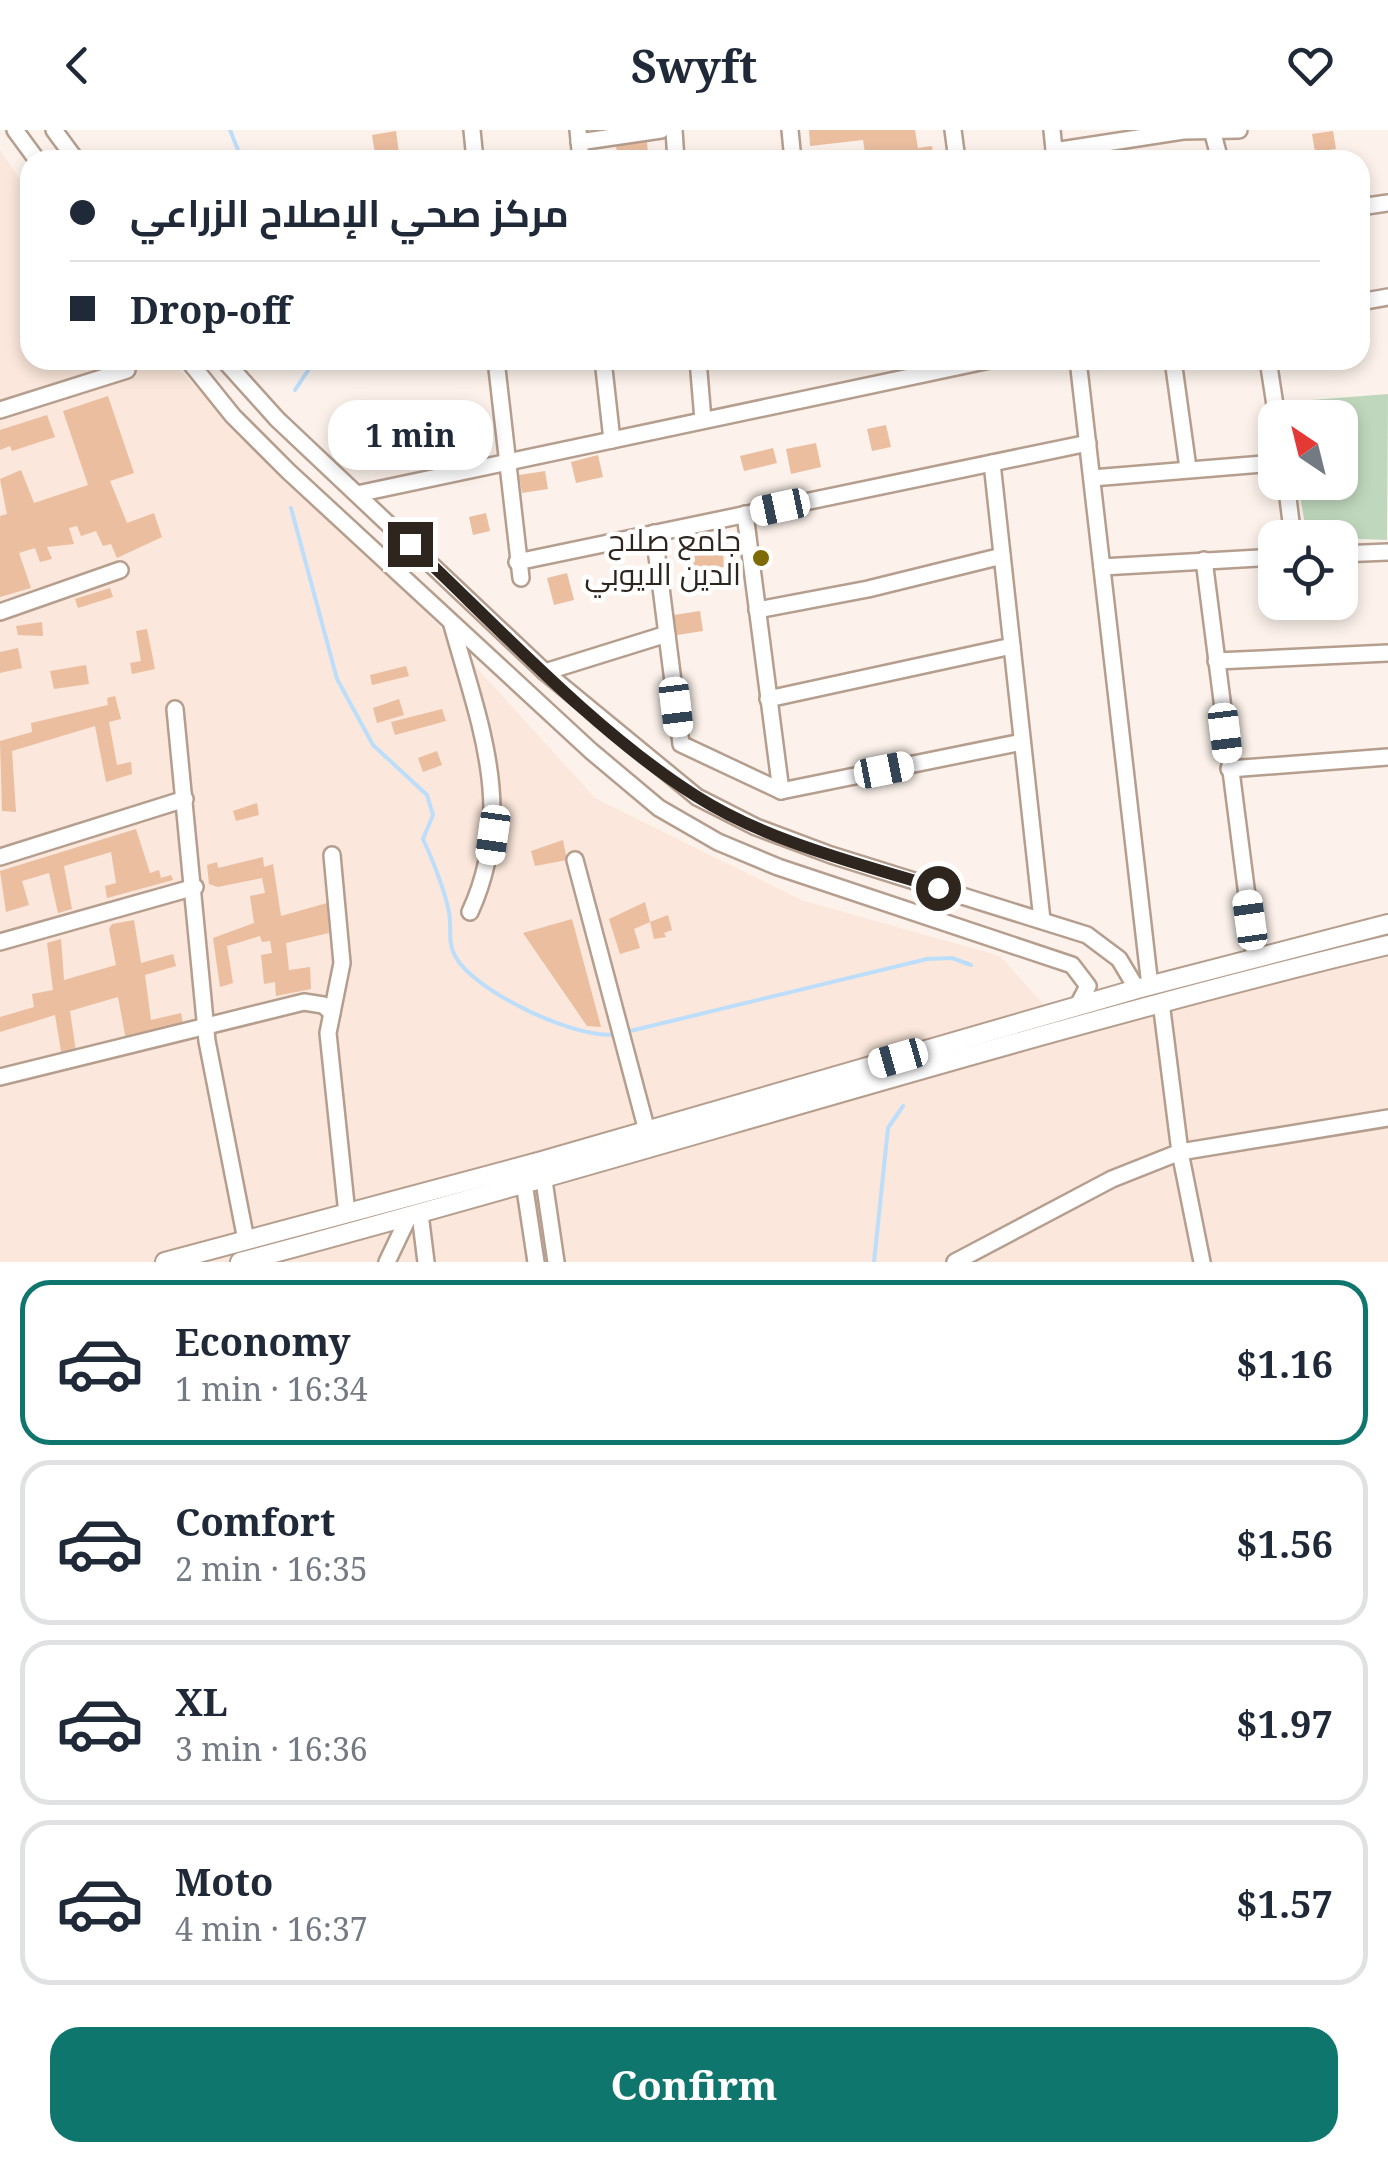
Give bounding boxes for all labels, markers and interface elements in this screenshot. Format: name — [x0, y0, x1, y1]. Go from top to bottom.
text: Swyft — [631, 35, 757, 96]
icon: back — [50, 38, 105, 93]
icon: heart — [1283, 38, 1338, 93]
text: مركز صحي الإصلاح الزراعي — [130, 186, 569, 238]
text: Drop-off — [130, 283, 291, 335]
callout: 1 min — [328, 399, 492, 469]
north arrow — [1258, 400, 1358, 500]
map controls — [1258, 400, 1358, 620]
text: 1 min — [365, 413, 456, 456]
car — [748, 486, 812, 528]
place label: جامع صلاح الدين الايوبي — [585, 519, 741, 598]
button: locate — [1258, 520, 1358, 620]
route end — [388, 522, 433, 567]
marker: جامع صلاح الدين الايوبي — [750, 547, 772, 569]
car — [657, 675, 695, 739]
car — [1206, 701, 1244, 765]
car — [852, 750, 916, 790]
car — [474, 803, 512, 867]
route start — [916, 866, 961, 911]
car — [1231, 888, 1269, 952]
car — [865, 1035, 931, 1081]
text: Economy — [175, 1315, 351, 1367]
icon: car — [55, 1318, 145, 1408]
text: $1.16 — [1236, 1337, 1333, 1389]
text: 1 min · 16:34 — [175, 1367, 368, 1410]
text: Comfort — [175, 1495, 335, 1547]
icon: car — [55, 1498, 145, 1588]
text: $1.56 — [1236, 1517, 1333, 1569]
text: 2 min · 16:35 — [175, 1547, 368, 1590]
text: XL — [175, 1675, 228, 1727]
icon: car — [55, 1678, 145, 1768]
text: $1.97 — [1236, 1697, 1333, 1749]
text: 3 min · 16:36 — [175, 1727, 368, 1770]
text: Moto — [175, 1855, 273, 1907]
icon: car — [55, 1858, 145, 1948]
text: $1.57 — [1236, 1877, 1333, 1929]
text: 4 min · 16:37 — [175, 1907, 368, 1950]
button: Confirm — [50, 2027, 1338, 2142]

